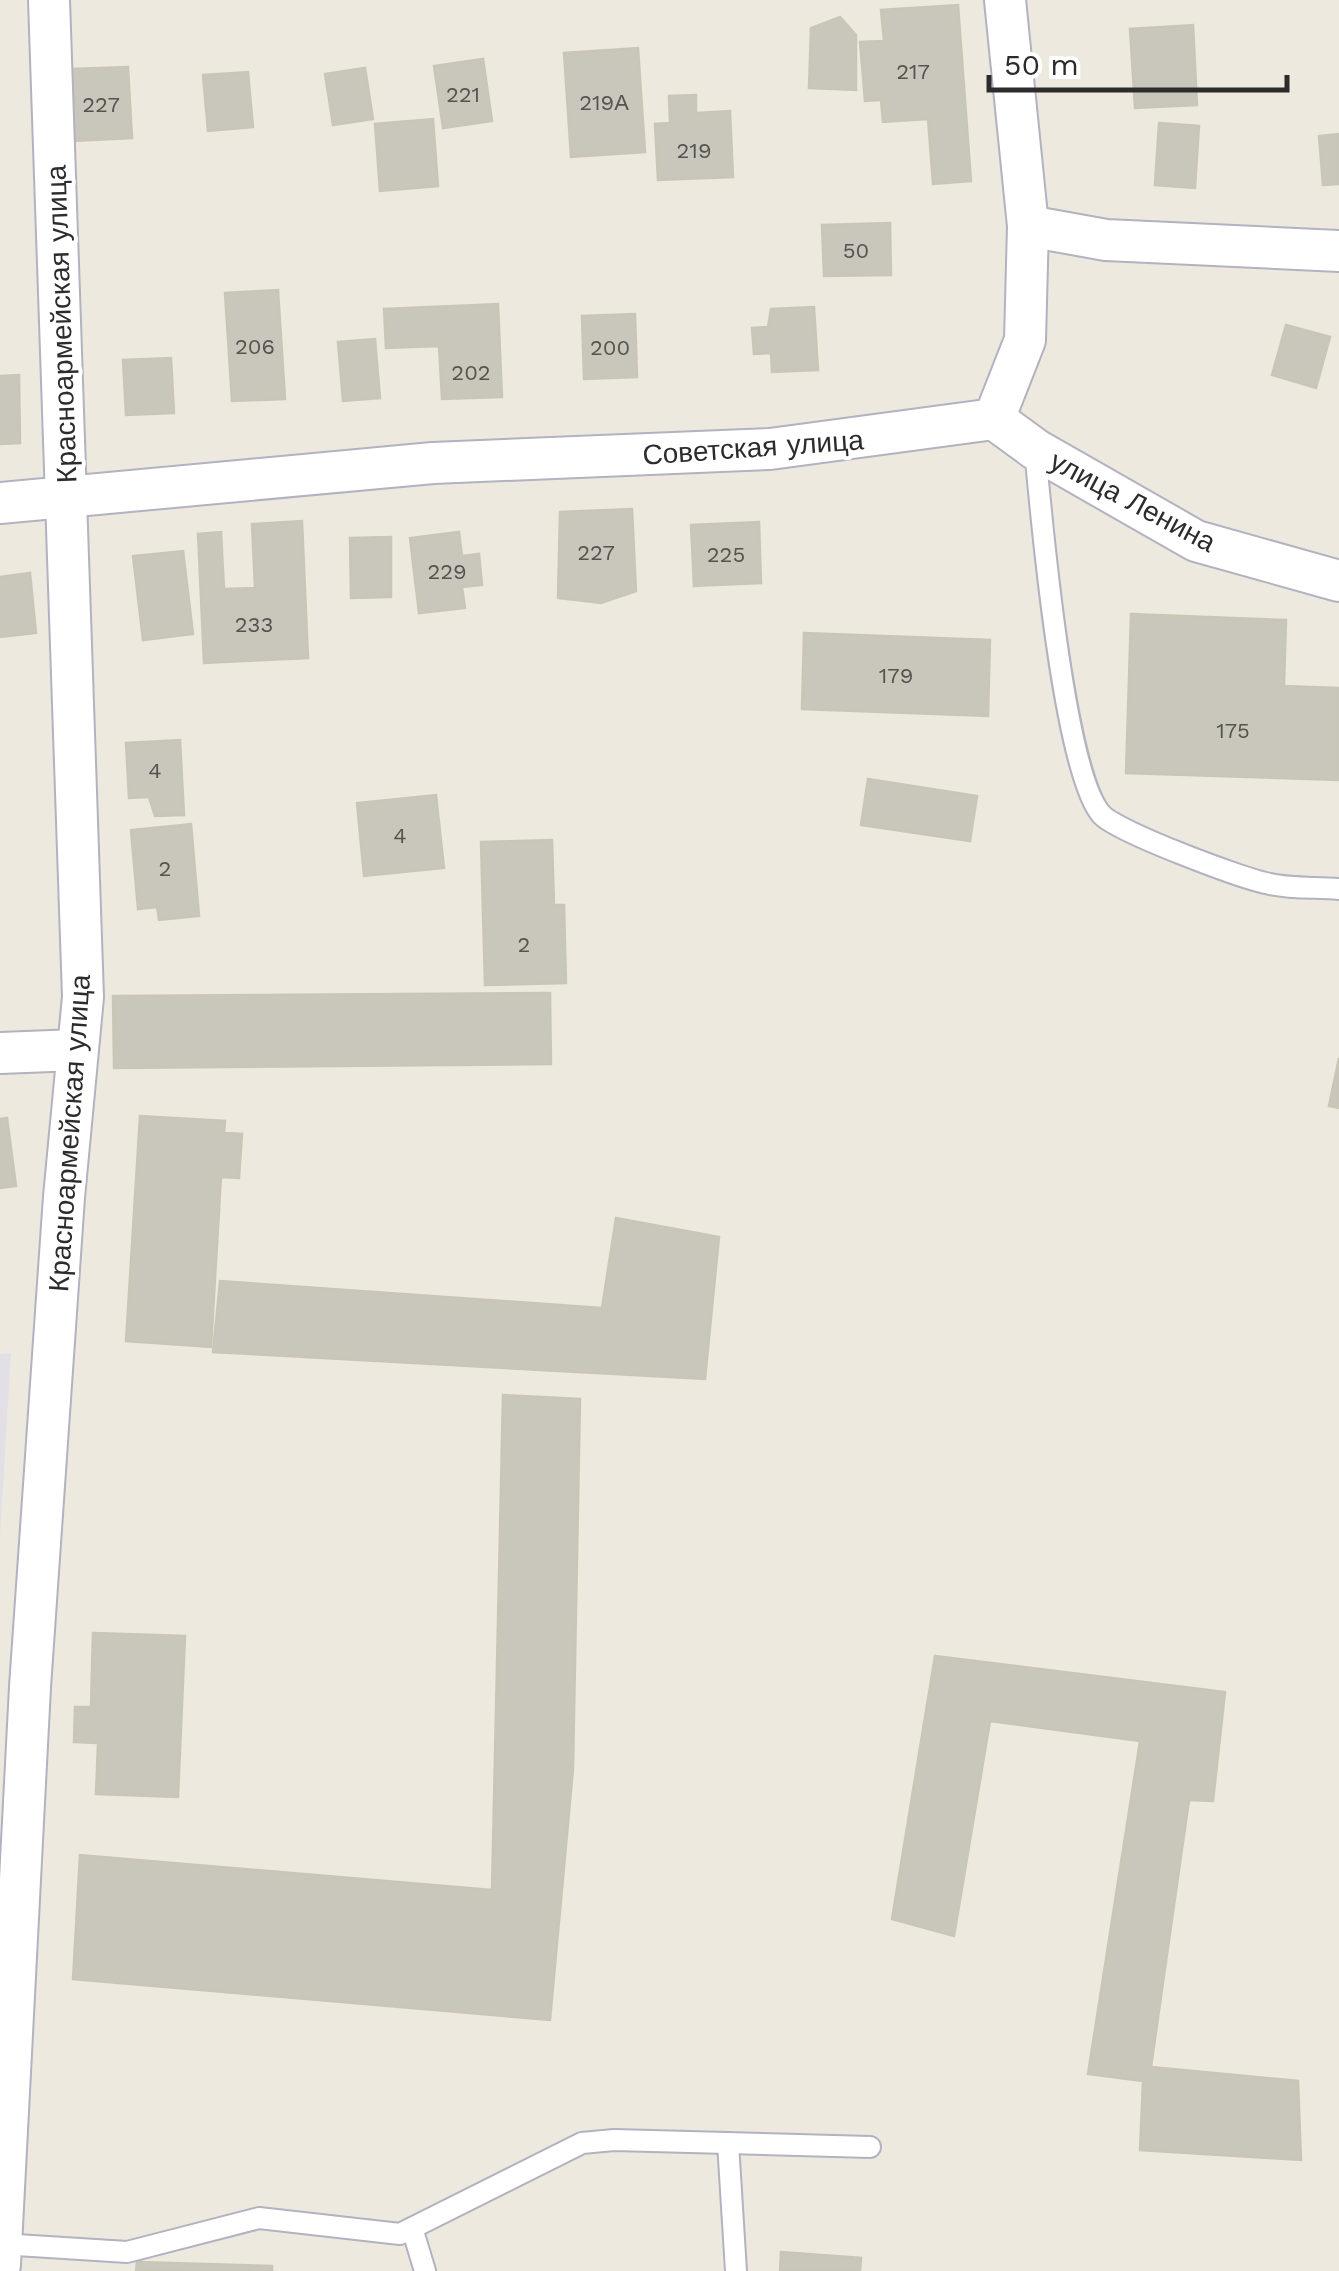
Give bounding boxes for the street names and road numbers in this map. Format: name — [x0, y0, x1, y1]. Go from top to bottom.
street label: Красноармейская улица — [39, 164, 84, 484]
street label: Советская улица — [641, 423, 865, 472]
street label: улица Ленина — [1044, 444, 1222, 559]
street label: Красноармейская улица — [42, 973, 97, 1293]

